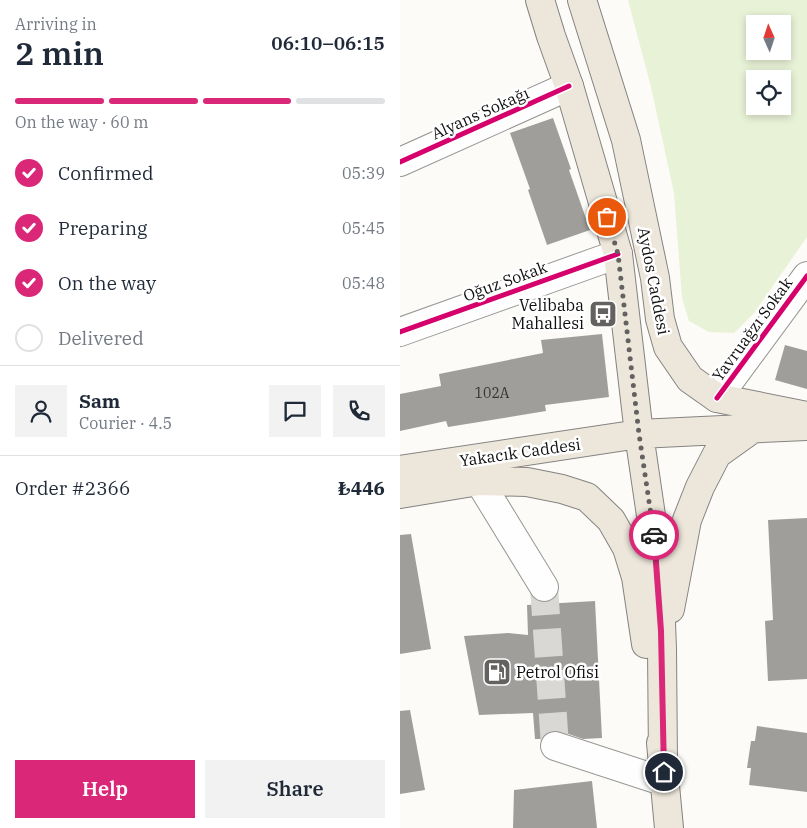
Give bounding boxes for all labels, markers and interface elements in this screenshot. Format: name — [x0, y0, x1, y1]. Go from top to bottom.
text: Arriving in — [15, 14, 97, 34]
north arrow — [746, 15, 791, 60]
map controls — [746, 15, 791, 115]
text: 06:10–06:15 — [271, 31, 385, 55]
text: 2 min — [15, 32, 104, 74]
button: locate — [746, 70, 791, 115]
street label: Alyans Sokağı — [428, 83, 532, 143]
text: On the way · 60 m — [15, 112, 149, 132]
icon: check — [15, 159, 43, 187]
text: Confirmed — [58, 161, 153, 185]
text: 05:39 — [342, 163, 385, 183]
pin — [586, 196, 628, 238]
icon: bag — [593, 203, 621, 231]
icon: check — [15, 214, 43, 242]
text: Preparing — [58, 216, 147, 240]
text: 05:45 — [342, 218, 385, 238]
street label: Aydos Caddesi — [634, 225, 674, 337]
street label: Oğuz Sokak — [460, 256, 550, 305]
icon: check — [15, 269, 43, 297]
text: On the way — [58, 271, 156, 295]
text: 05:48 — [342, 273, 385, 293]
street label: Yavruağzı Sokak — [708, 273, 797, 385]
place label: Velibaba Mahallesi — [512, 295, 584, 333]
bus stop icon: Velibaba Mahallesi — [588, 299, 618, 329]
text: Delivered — [58, 326, 144, 350]
house number: 102A — [475, 384, 510, 402]
button: person — [15, 385, 67, 437]
button: chat — [269, 385, 321, 437]
button: phone — [333, 385, 385, 437]
text: Sam — [79, 389, 120, 413]
text: Courier · 4.5 — [79, 413, 172, 433]
street label: Yakacık Caddesi — [458, 434, 582, 470]
text: Order #2366 — [15, 476, 130, 500]
text: ₺446 — [338, 476, 385, 500]
courier — [629, 510, 679, 560]
icon: car — [640, 521, 668, 549]
fuel station icon: Petrol Ofisi — [482, 657, 512, 687]
place label: Petrol Ofisi — [516, 662, 599, 682]
pin — [643, 751, 685, 793]
icon: home — [650, 758, 678, 786]
button: Help — [15, 760, 195, 818]
button: Share — [205, 760, 385, 818]

